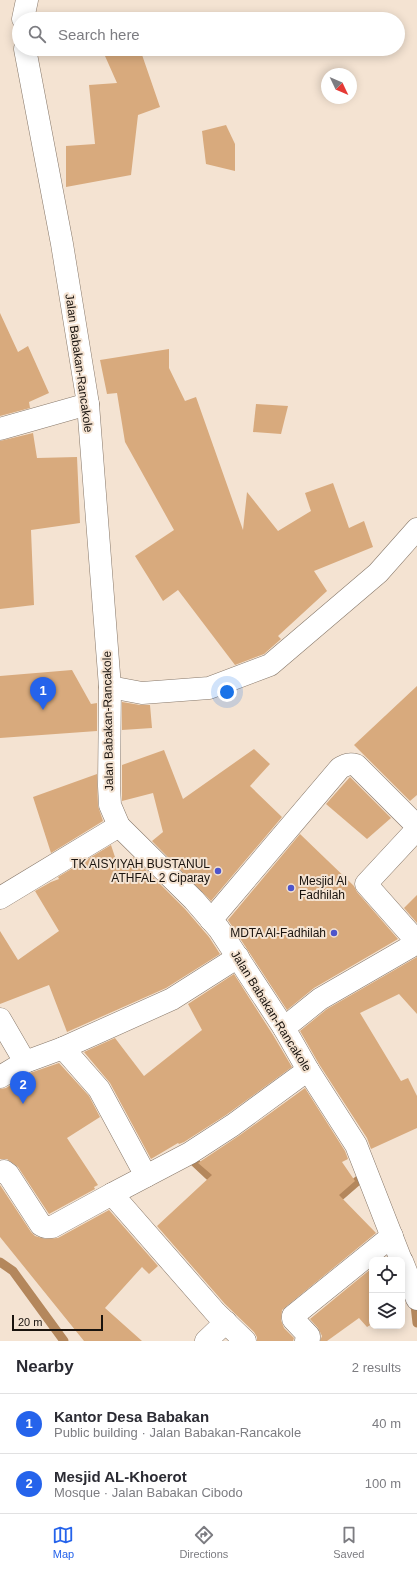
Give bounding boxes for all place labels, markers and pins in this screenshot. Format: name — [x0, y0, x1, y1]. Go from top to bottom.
pin: 1 — [30, 677, 56, 710]
place label: TK AISYIYAH BUSTANUL ATHFAL 2 Ciparay — [71, 857, 210, 885]
marker: TK AISYIYAH BUSTANUL ATHFAL 2 Ciparay — [213, 866, 223, 876]
place label: Mesjid Al Fadhilah — [299, 874, 347, 902]
marker: Mesjid Al Fadhilah — [286, 883, 296, 893]
place label: MDTA Al-Fadhilah — [230, 926, 326, 940]
marker: MDTA Al-Fadhilah — [329, 928, 339, 938]
pin: 2 — [10, 1071, 36, 1104]

